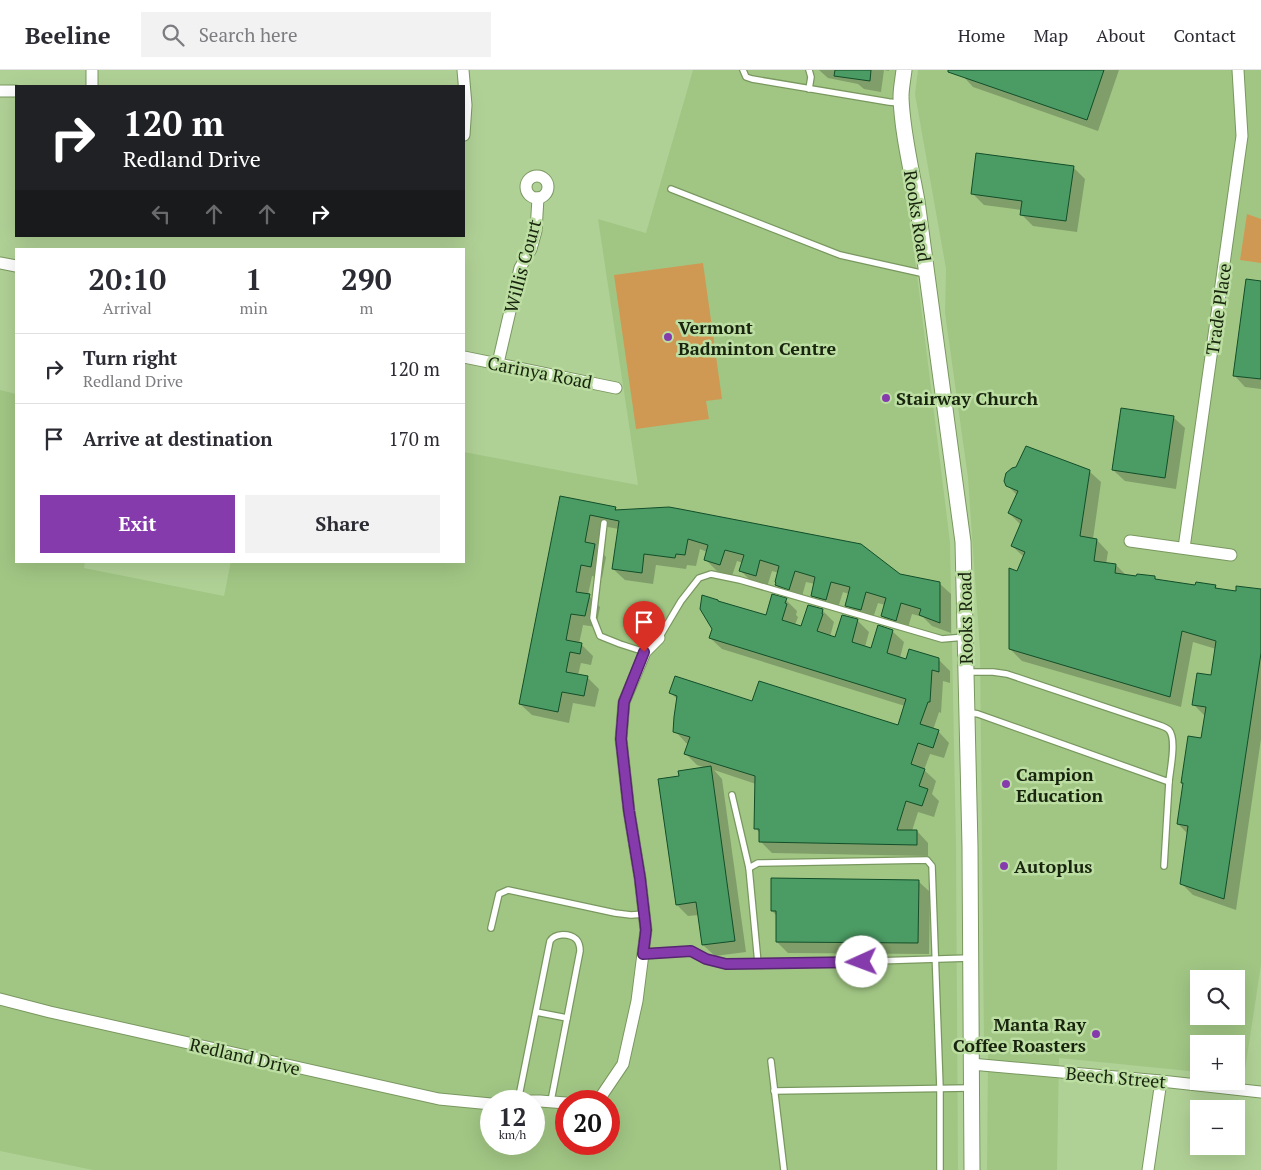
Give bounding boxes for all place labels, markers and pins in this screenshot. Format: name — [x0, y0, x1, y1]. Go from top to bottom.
place label: Vermont Badminton Centre — [678, 315, 837, 360]
marker: Vermont Badminton Centre — [662, 331, 674, 343]
place label: Stairway Church — [896, 386, 1039, 410]
marker: Stairway Church — [880, 392, 892, 404]
pin — [623, 601, 665, 652]
place label: Campion Education — [1016, 762, 1103, 807]
marker: Campion Education — [1000, 778, 1012, 790]
place label: Autoplus — [1014, 854, 1092, 878]
marker: Autoplus — [998, 860, 1010, 872]
place label: Manta Ray Coffee Roasters — [953, 1012, 1086, 1057]
marker: Manta Ray Coffee Roasters — [1090, 1028, 1102, 1040]

